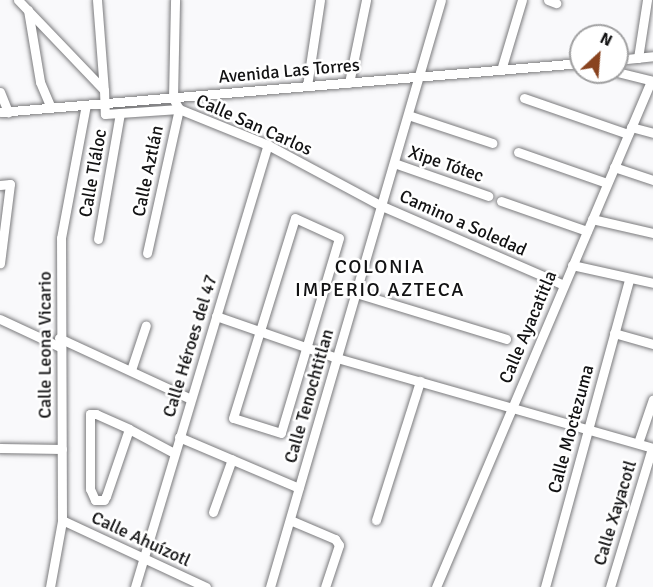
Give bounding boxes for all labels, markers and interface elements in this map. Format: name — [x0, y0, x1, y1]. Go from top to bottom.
north arrow — [569, 24, 629, 84]
text: N — [597, 28, 615, 51]
street label: Avenida Las Torres — [217, 54, 361, 88]
street label: Calle San Carlos — [193, 90, 315, 160]
street label: Calle Aztlán — [128, 123, 168, 219]
street label: Calle Tláloc — [75, 127, 111, 219]
street label: Xipe Tótec — [406, 141, 486, 187]
street label: Camino a Soledad — [396, 185, 530, 261]
district label: COLONIA IMPERIO AZTECA — [295, 255, 465, 302]
street label: Calle Ayacatitla — [495, 267, 561, 387]
street label: Calle Leona Vicario — [34, 271, 56, 419]
street label: Calle Héroes del 47 — [158, 272, 222, 420]
street label: Calle Tenochtitlan — [280, 326, 338, 466]
street label: Calle Moctezuma — [543, 362, 599, 496]
street label: Calle Xayacotl — [589, 458, 641, 568]
street label: Calle Ahuízotl — [88, 507, 194, 571]

